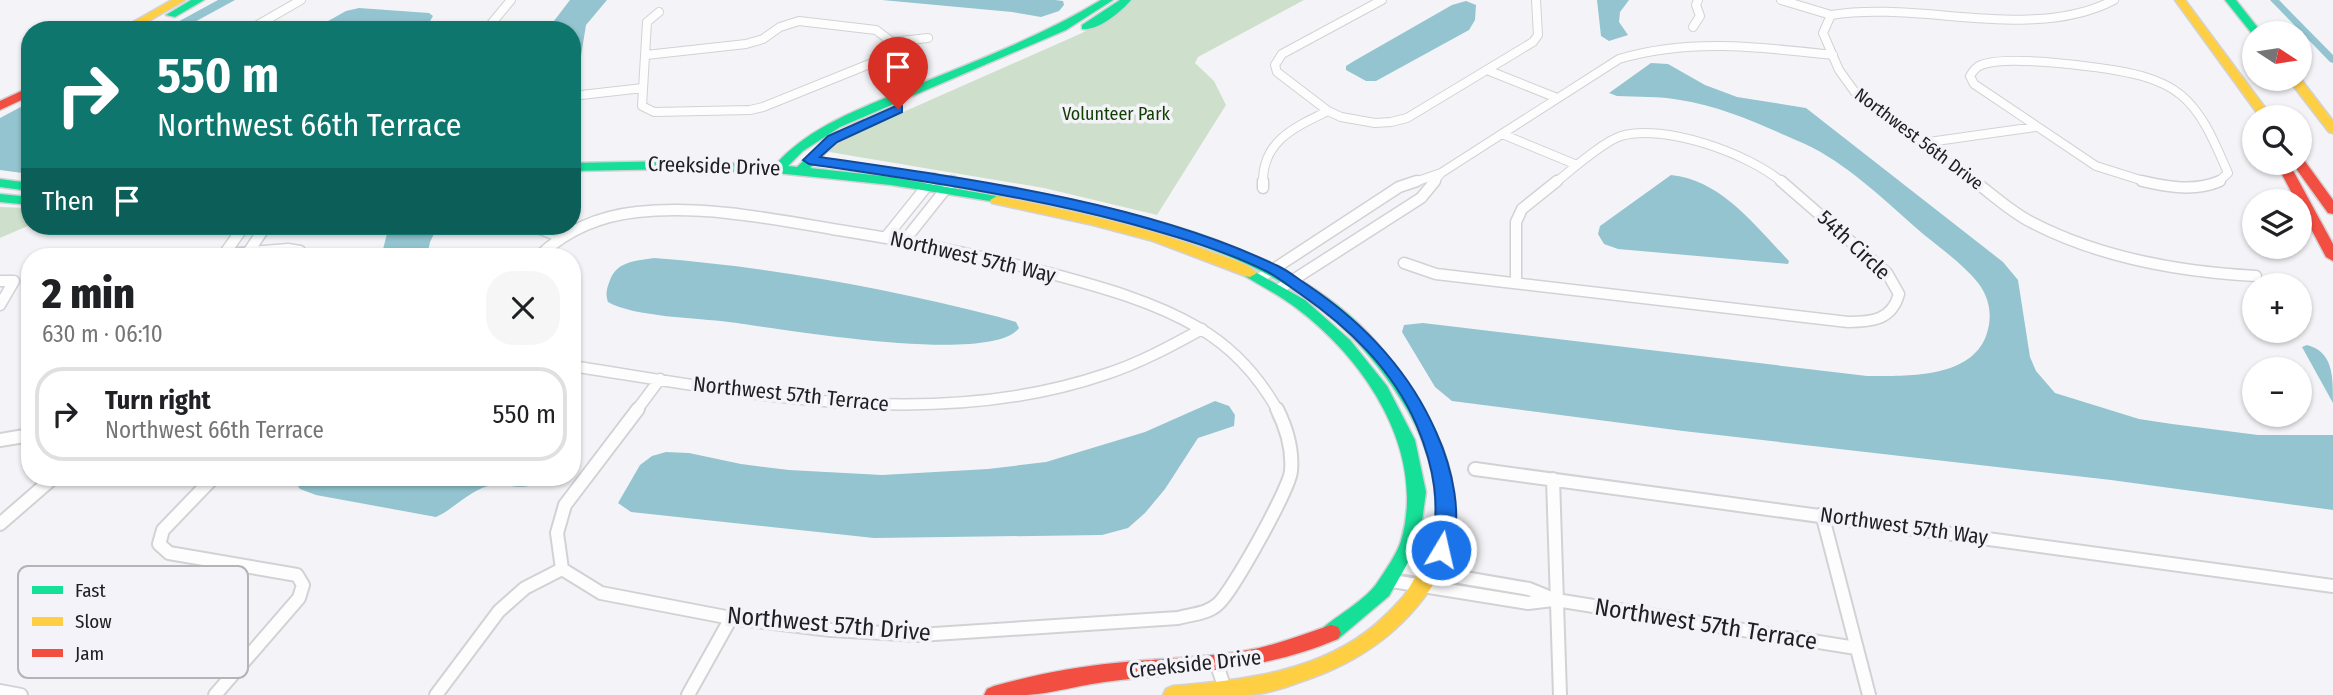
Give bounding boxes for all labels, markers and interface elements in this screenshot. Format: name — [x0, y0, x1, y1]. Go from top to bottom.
north arrow — [2242, 21, 2312, 91]
map controls — [2242, 21, 2312, 427]
pin — [868, 37, 928, 109]
text: 550 m — [157, 46, 279, 105]
icon: arrive — [879, 48, 917, 86]
icon: right — [42, 49, 133, 140]
street label: Northwest 56th Drive — [1850, 83, 1988, 195]
park label: Volunteer Park — [1062, 103, 1170, 125]
button: search — [2242, 105, 2312, 175]
text: Northwest 66th Terrace — [157, 106, 462, 144]
street label: Creekside Drive — [647, 151, 781, 181]
icon: arrive — [108, 182, 146, 220]
text: Then — [42, 186, 94, 217]
button: layers — [2242, 189, 2312, 259]
street label: 54th Circle — [1812, 205, 1896, 285]
street label: Northwest 57th Way — [888, 225, 1059, 289]
text: 2 min — [42, 269, 135, 319]
button: close — [486, 271, 560, 345]
button: + — [2242, 273, 2312, 343]
text: 630 m · 06:10 — [42, 320, 163, 348]
button: − — [2242, 357, 2312, 427]
street label: Northwest 57th Terrace — [692, 371, 890, 417]
text: Turn right — [105, 385, 211, 416]
icon: right — [46, 395, 84, 433]
text: 550 m — [493, 399, 556, 430]
text: Northwest 66th Terrace — [105, 416, 324, 444]
street label: Northwest 57th Way — [1819, 501, 1990, 551]
position arrow — [1404, 513, 1478, 587]
legend — [18, 566, 248, 678]
text: Fast — [75, 579, 106, 602]
street label: Northwest 57th Terrace — [1593, 593, 1819, 655]
street label: Northwest 57th Drive — [726, 601, 932, 647]
text: Slow — [75, 610, 112, 633]
text: Jam — [75, 642, 104, 665]
street label: Creekside Drive — [1128, 644, 1262, 684]

